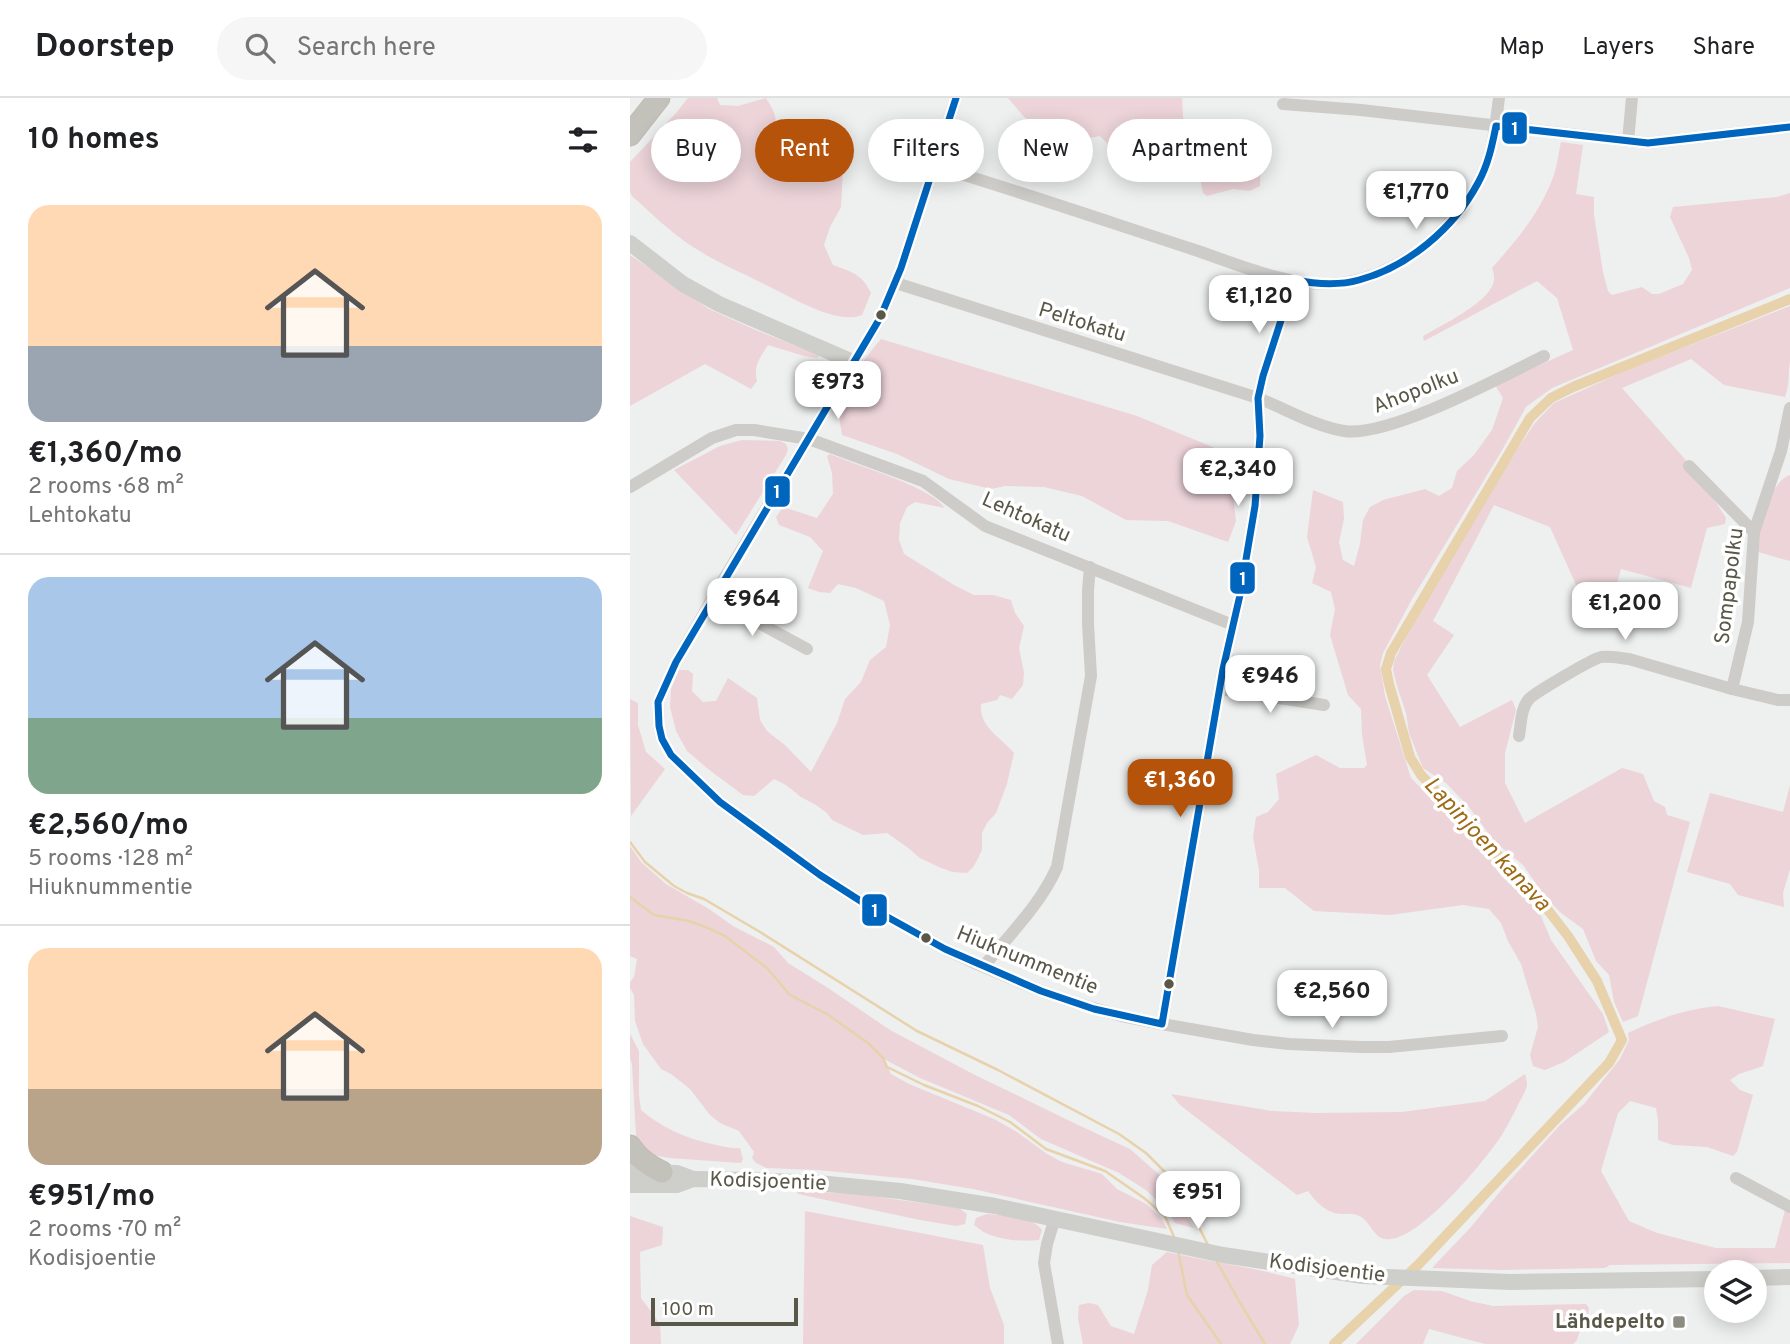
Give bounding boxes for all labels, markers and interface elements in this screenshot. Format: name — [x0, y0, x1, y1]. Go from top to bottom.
search box — [217, 17, 707, 80]
text: Doorstep — [35, 27, 175, 69]
icon: search — [241, 29, 279, 67]
text: Search here — [297, 32, 436, 65]
text: Map — [1499, 33, 1544, 63]
text: Layers — [1582, 33, 1654, 63]
text: Share — [1692, 33, 1755, 63]
line badge: 1 — [1501, 111, 1528, 145]
text: 1 — [1511, 118, 1519, 142]
chip: Buy — [651, 119, 741, 182]
chip: Rent — [755, 119, 854, 182]
chip: Filters — [868, 119, 984, 182]
chip: New — [998, 119, 1093, 182]
chip: Apartment — [1107, 119, 1272, 182]
icon: filters — [564, 121, 602, 159]
text: 10 homes — [28, 122, 159, 159]
pin: €1,770 — [1359, 172, 1473, 231]
text: €1,770 — [1382, 179, 1450, 208]
icon: home — [252, 250, 378, 376]
pin: €1,120 — [1202, 275, 1316, 335]
text: €1,120 — [1225, 283, 1293, 312]
street label: Peltokatu — [1035, 297, 1129, 349]
unlabelled marker — [874, 308, 888, 322]
pin: €973 — [797, 362, 879, 421]
street label: Ahopolku — [1369, 363, 1463, 421]
text: €973 — [811, 369, 865, 398]
text: €1,360/mo — [28, 436, 182, 473]
pin: €2,340 — [1181, 448, 1295, 508]
text: €2,340 — [1199, 456, 1277, 485]
text: 2 rooms · 68 m² — [28, 473, 184, 502]
line badge: 1 — [764, 475, 791, 508]
text: 1 — [773, 481, 781, 505]
street label: Lehtokatu — [977, 486, 1075, 550]
text: Lehtokatu — [28, 502, 132, 531]
street label: Sompapolku — [1709, 526, 1751, 646]
line badge: 1 — [1229, 561, 1256, 595]
text: 1 — [1239, 568, 1247, 592]
pin: €964 — [711, 578, 793, 638]
pin: €1,200 — [1568, 582, 1682, 642]
text: €964 — [723, 586, 781, 615]
text: €1,200 — [1588, 590, 1662, 619]
icon: home — [252, 622, 378, 748]
pin: €946 — [1229, 656, 1311, 715]
text: €946 — [1241, 663, 1299, 692]
pin: €1,360 — [1123, 760, 1237, 819]
text: €1,360 — [1144, 767, 1216, 796]
water label: Lapinjoen kanava — [1416, 772, 1556, 918]
text: €2,560/mo — [28, 808, 189, 845]
text: 5 rooms · 128 m² — [28, 845, 193, 874]
text: Hiuknummentie — [28, 874, 193, 903]
line badge: 1 — [861, 893, 888, 927]
text: 1 — [871, 900, 879, 924]
street label: Hiuknummentie — [952, 920, 1102, 1002]
unlabelled marker — [919, 931, 933, 945]
pin: €2,560 — [1275, 970, 1389, 1030]
unlabelled marker — [1162, 977, 1176, 991]
text: €2,560 — [1293, 978, 1371, 1007]
icon: home — [252, 993, 378, 1119]
street label: Kodisjoentie — [709, 1166, 827, 1198]
pin: €951 — [1157, 1172, 1239, 1231]
text: €951/mo — [28, 1179, 155, 1216]
text: €951 — [1172, 1179, 1224, 1208]
text: 2 rooms · 70 m² — [28, 1216, 181, 1245]
text: Kodisjoentie — [28, 1245, 156, 1274]
street label: Kodisjoentie — [1267, 1248, 1387, 1290]
map controls — [1704, 1260, 1767, 1323]
button: layers — [1704, 1260, 1767, 1323]
scale bar — [651, 1295, 798, 1327]
text: 100 m — [662, 1298, 714, 1322]
place label: Lähdepelto — [1555, 1309, 1665, 1336]
marker: Lähdepelto — [1671, 1314, 1687, 1330]

